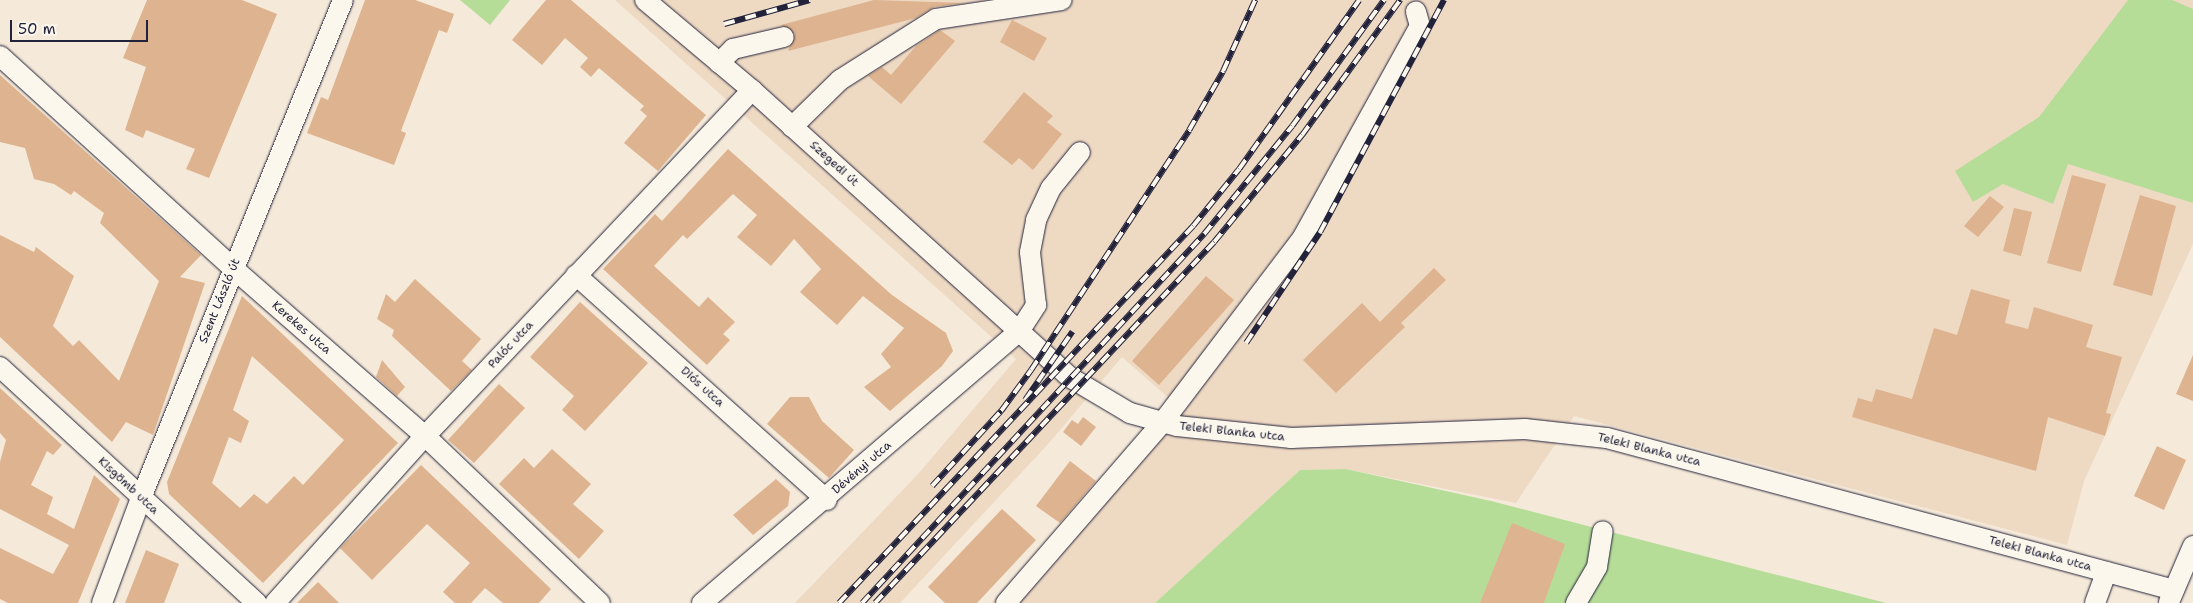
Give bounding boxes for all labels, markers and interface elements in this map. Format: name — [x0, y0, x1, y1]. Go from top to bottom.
scale bar — [12, 10, 150, 42]
text: 50 m — [18, 19, 56, 39]
street label: Szegedi út — [806, 138, 862, 190]
street label: Szent László út — [196, 257, 244, 345]
street label: Kerekes utca — [268, 298, 334, 358]
street label: Palóc utca — [485, 318, 537, 372]
street label: Diós utca — [677, 364, 727, 410]
street label: Teleki Blanka utca — [1179, 419, 1285, 445]
street label: Teleki Blanka utca — [1596, 430, 1702, 470]
street label: Dévényi utca — [829, 438, 895, 498]
street label: Kisgömb utca — [95, 454, 161, 518]
street label: Teleki Blanka utca — [1987, 533, 2093, 575]

